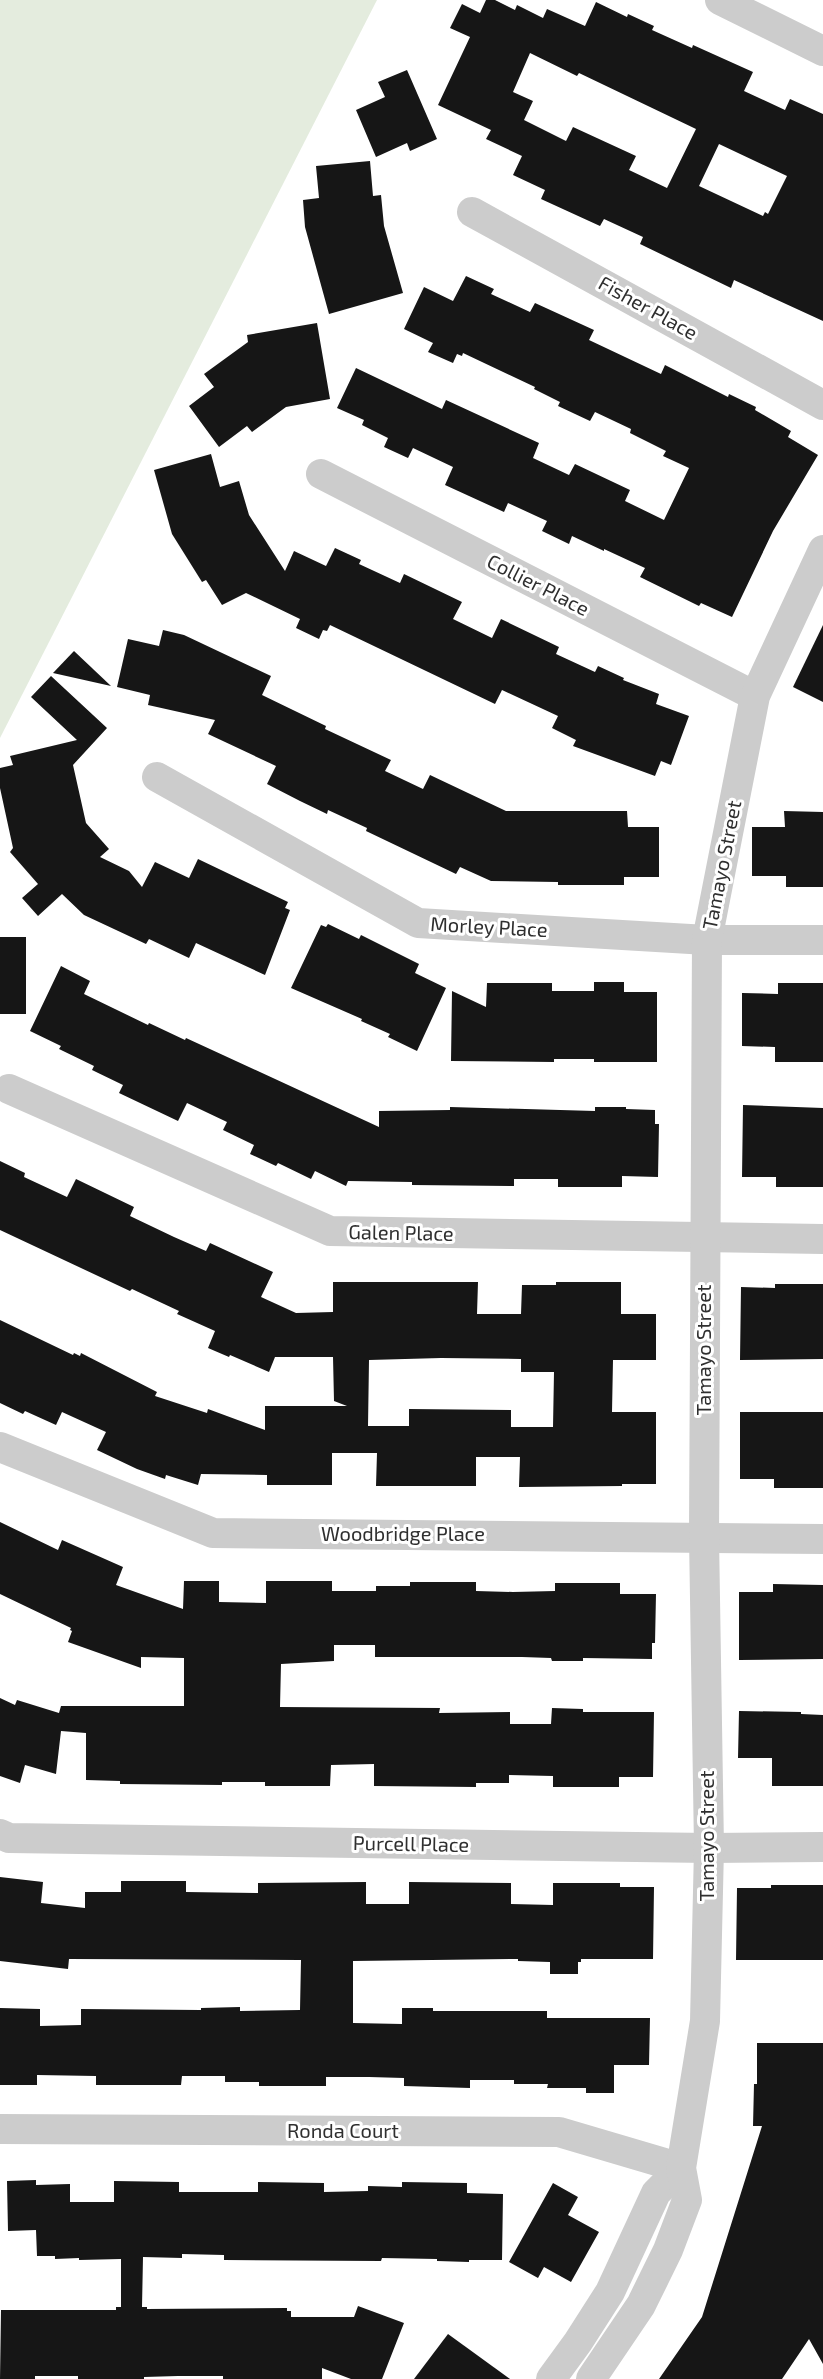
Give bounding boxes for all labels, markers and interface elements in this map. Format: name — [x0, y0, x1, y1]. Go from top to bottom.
street label: Fisher Place — [595, 270, 702, 344]
street label: Collier Place — [483, 548, 594, 620]
street label: Tamayo Street — [697, 798, 745, 931]
street label: Morley Place — [430, 911, 548, 941]
street label: Galen Place — [348, 1219, 454, 1245]
street label: Tamayo Street — [691, 1284, 715, 1416]
street label: Woodbridge Place — [321, 1521, 485, 1545]
street label: Tamayo Street — [694, 1770, 718, 1902]
street label: Purcell Place — [353, 1830, 469, 1856]
street label: Ronda Court — [287, 2118, 399, 2142]

